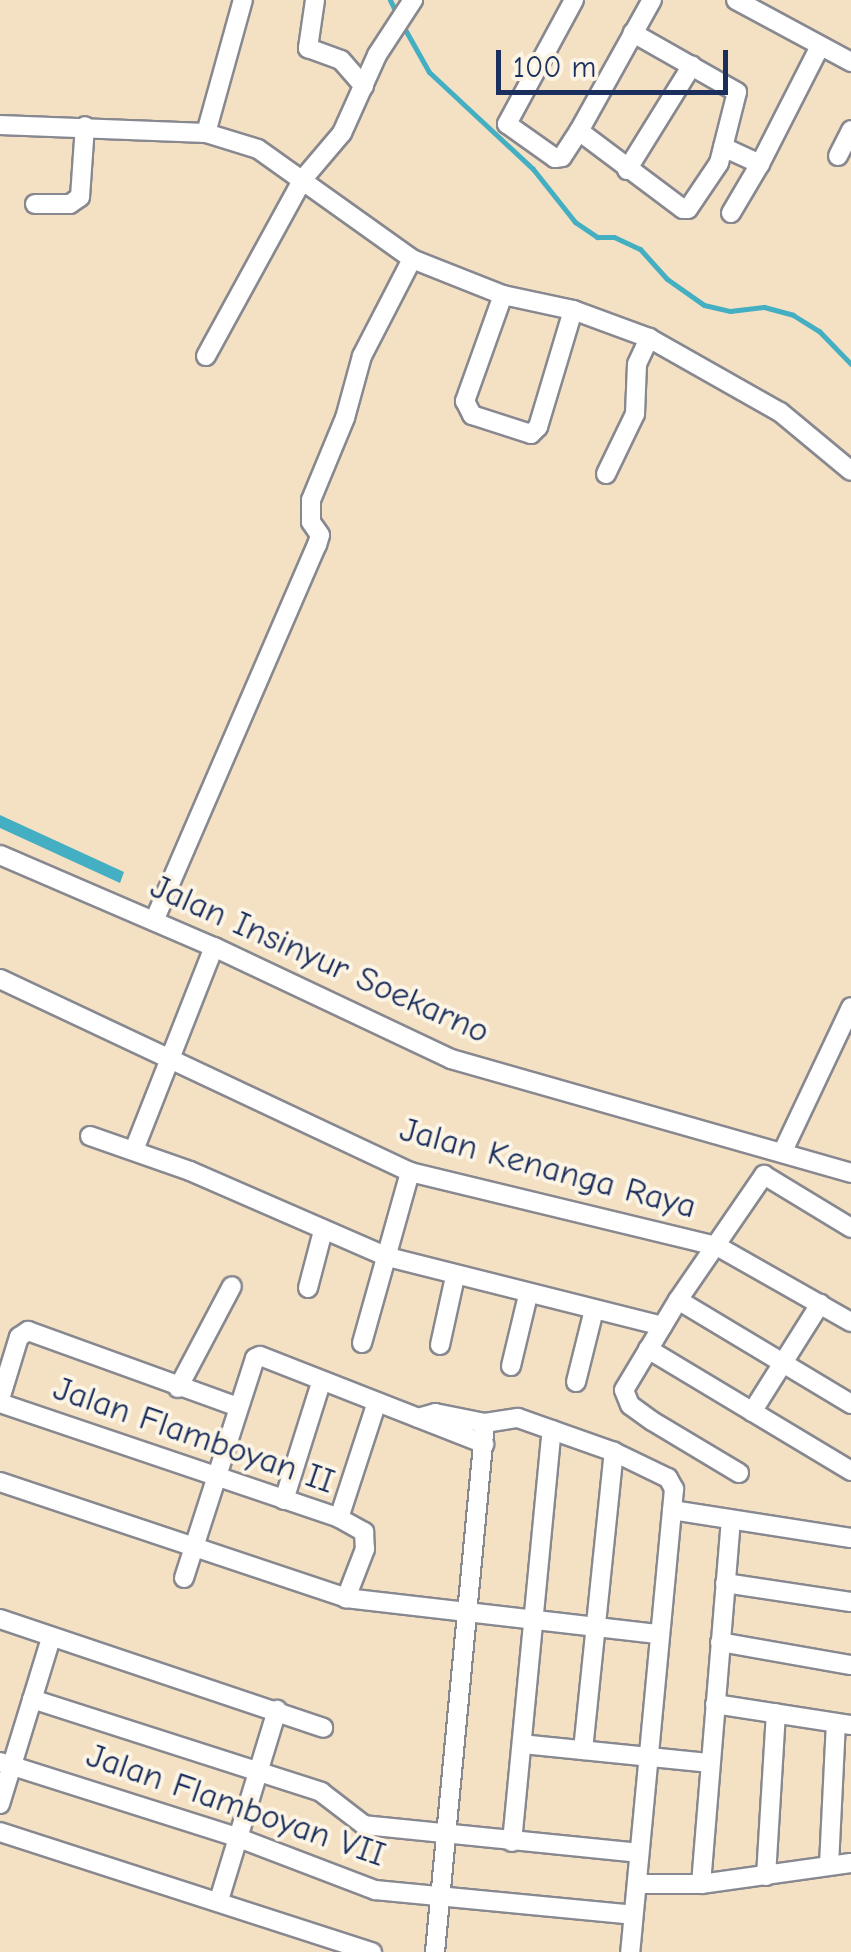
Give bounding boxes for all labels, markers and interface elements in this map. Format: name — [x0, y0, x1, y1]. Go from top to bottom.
scale bar — [501, 30, 734, 92]
text: 100 m — [513, 50, 596, 85]
street label: Jalan Insinyur Soekarno — [144, 865, 496, 1053]
street label: Jalan Kenanga Raya — [395, 1108, 701, 1228]
street label: Jalan Flamboyan II — [48, 1367, 340, 1503]
street label: Jalan Flamboyan VII — [81, 1734, 391, 1876]

